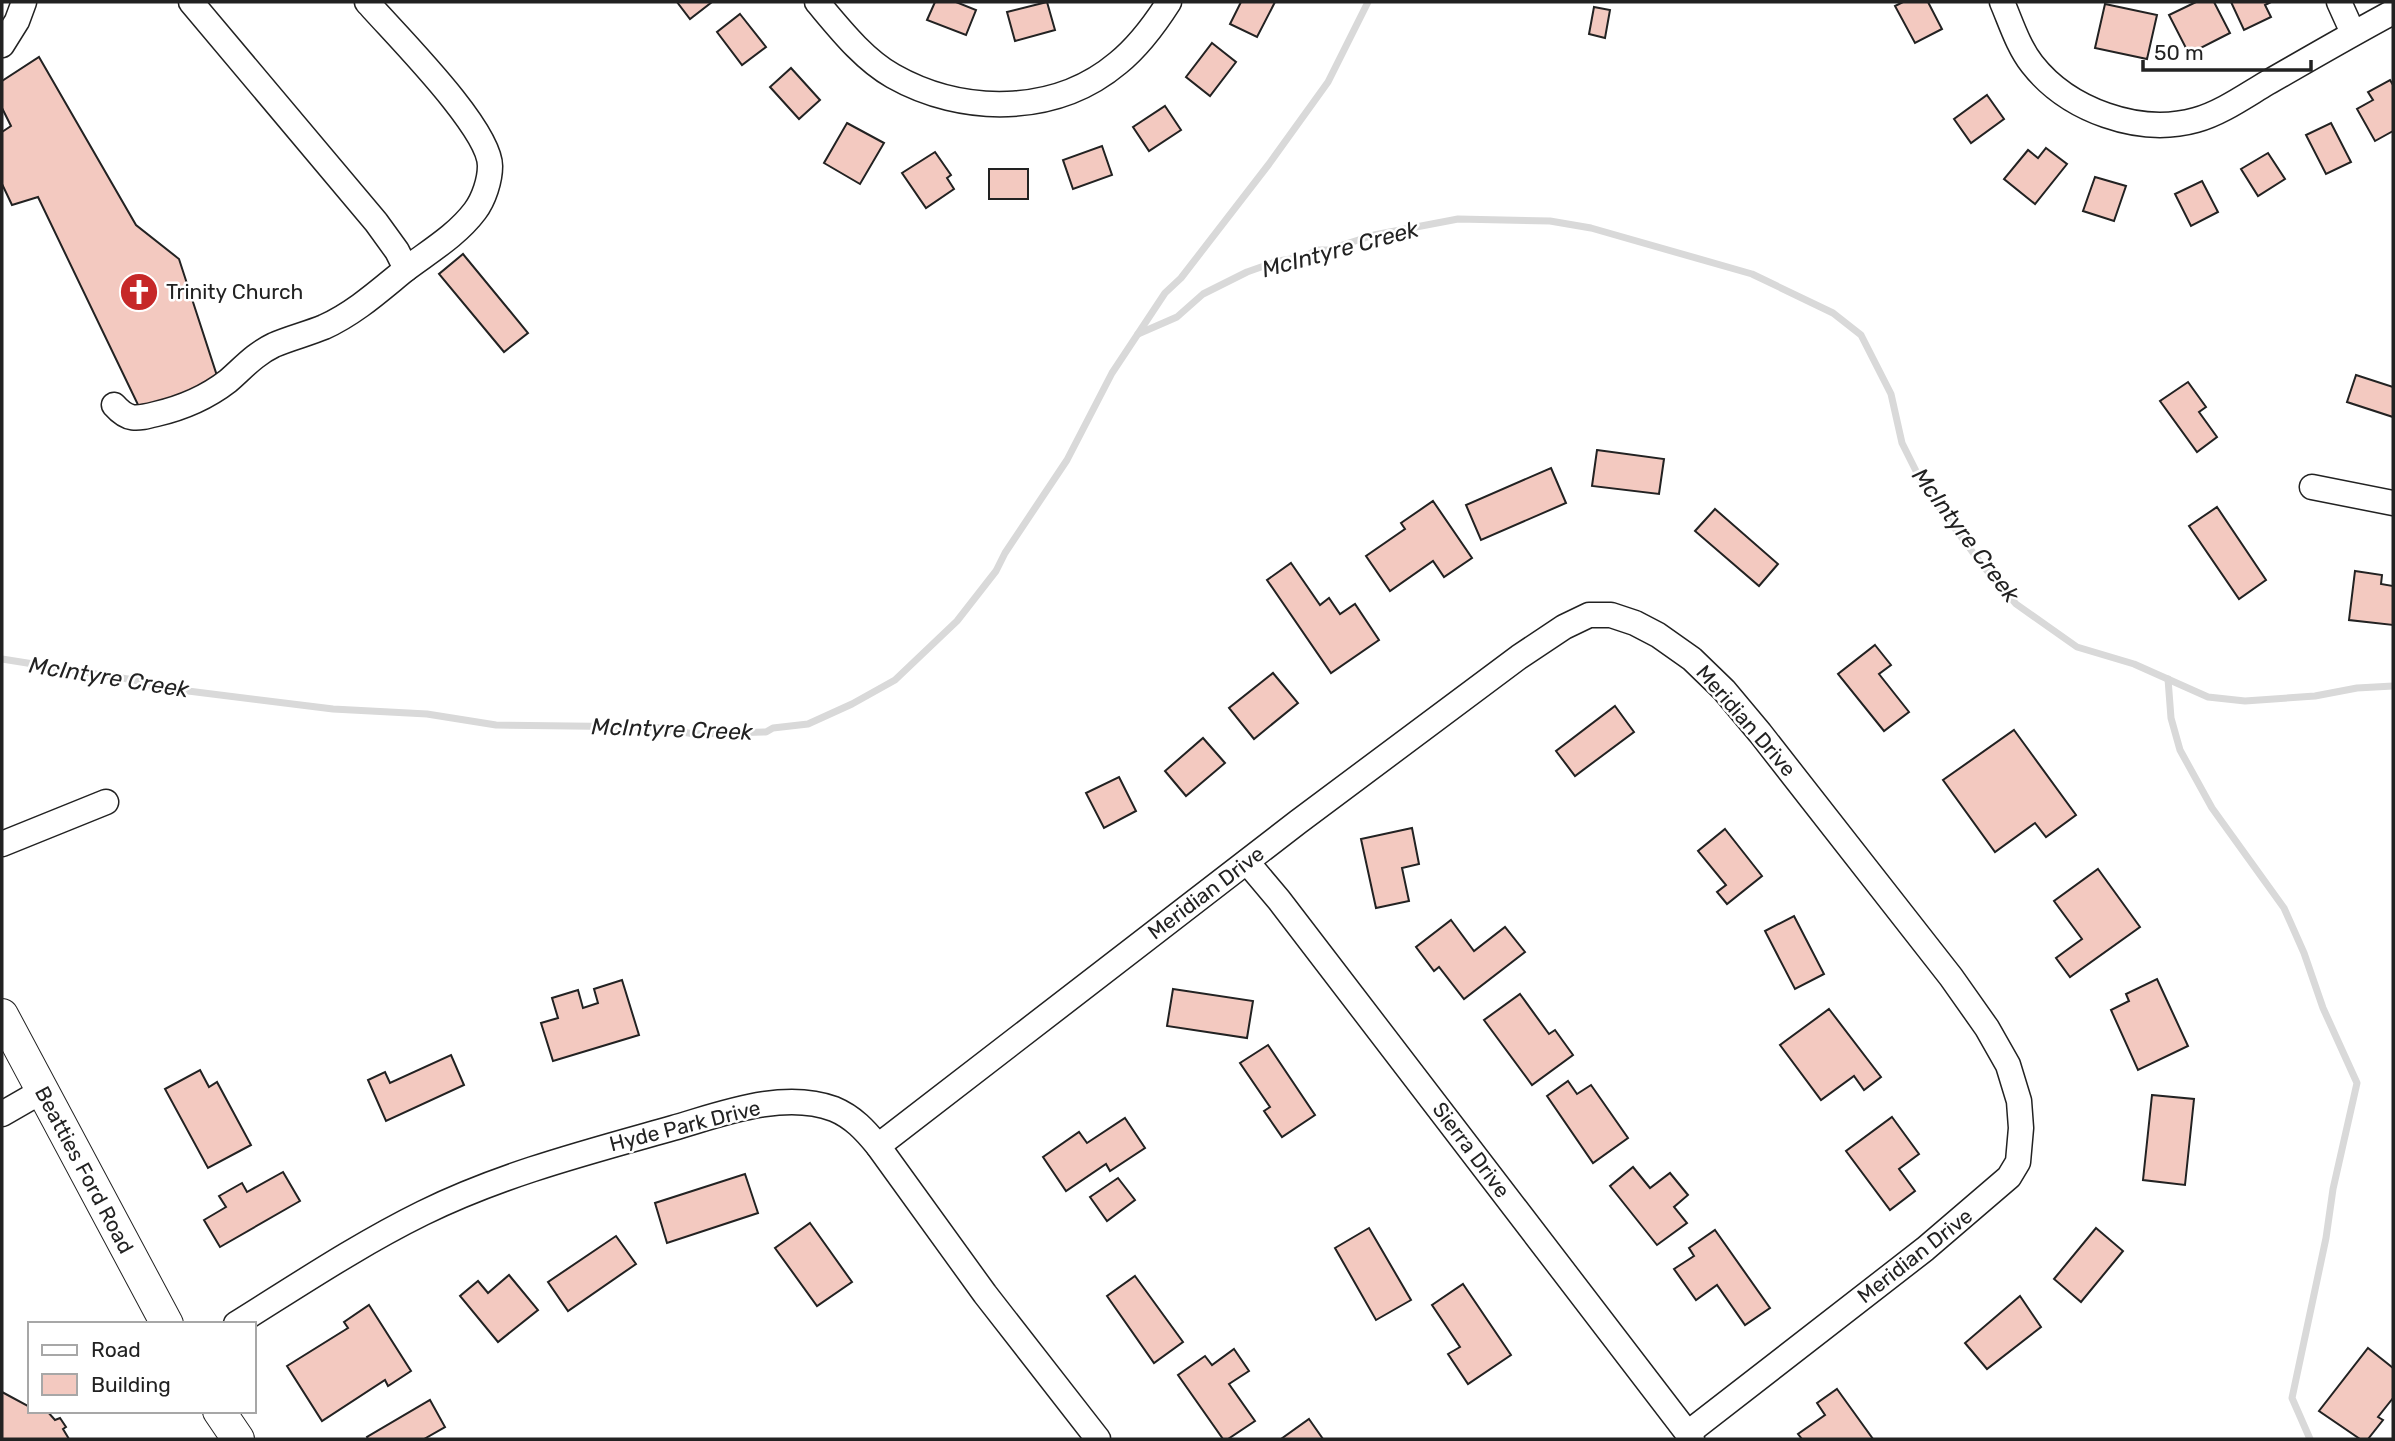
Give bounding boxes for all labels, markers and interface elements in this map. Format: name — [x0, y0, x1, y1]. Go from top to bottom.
scale bar — [2143, 28, 2311, 72]
text: 50 m — [2154, 40, 2204, 65]
water label: McIntyre Creek — [1258, 214, 1423, 283]
church icon: Trinity Church — [118, 271, 160, 313]
place label: Trinity Church — [166, 279, 303, 304]
water label: McIntyre Creek — [1906, 462, 2026, 609]
water label: McIntyre Creek — [27, 651, 192, 704]
street label: Meridian Drive — [1691, 660, 1801, 781]
water label: McIntyre Creek — [591, 712, 754, 746]
street label: Meridian Drive — [1143, 841, 1269, 944]
street label: Beatties Ford Road — [30, 1082, 139, 1258]
street label: Hyde Park Drive — [607, 1095, 763, 1156]
street label: Sierra Drive — [1427, 1097, 1515, 1202]
street label: Meridian Drive — [1852, 1203, 1977, 1308]
legend — [28, 1322, 256, 1413]
text: Road — [91, 1337, 141, 1362]
text: Building — [91, 1372, 171, 1397]

